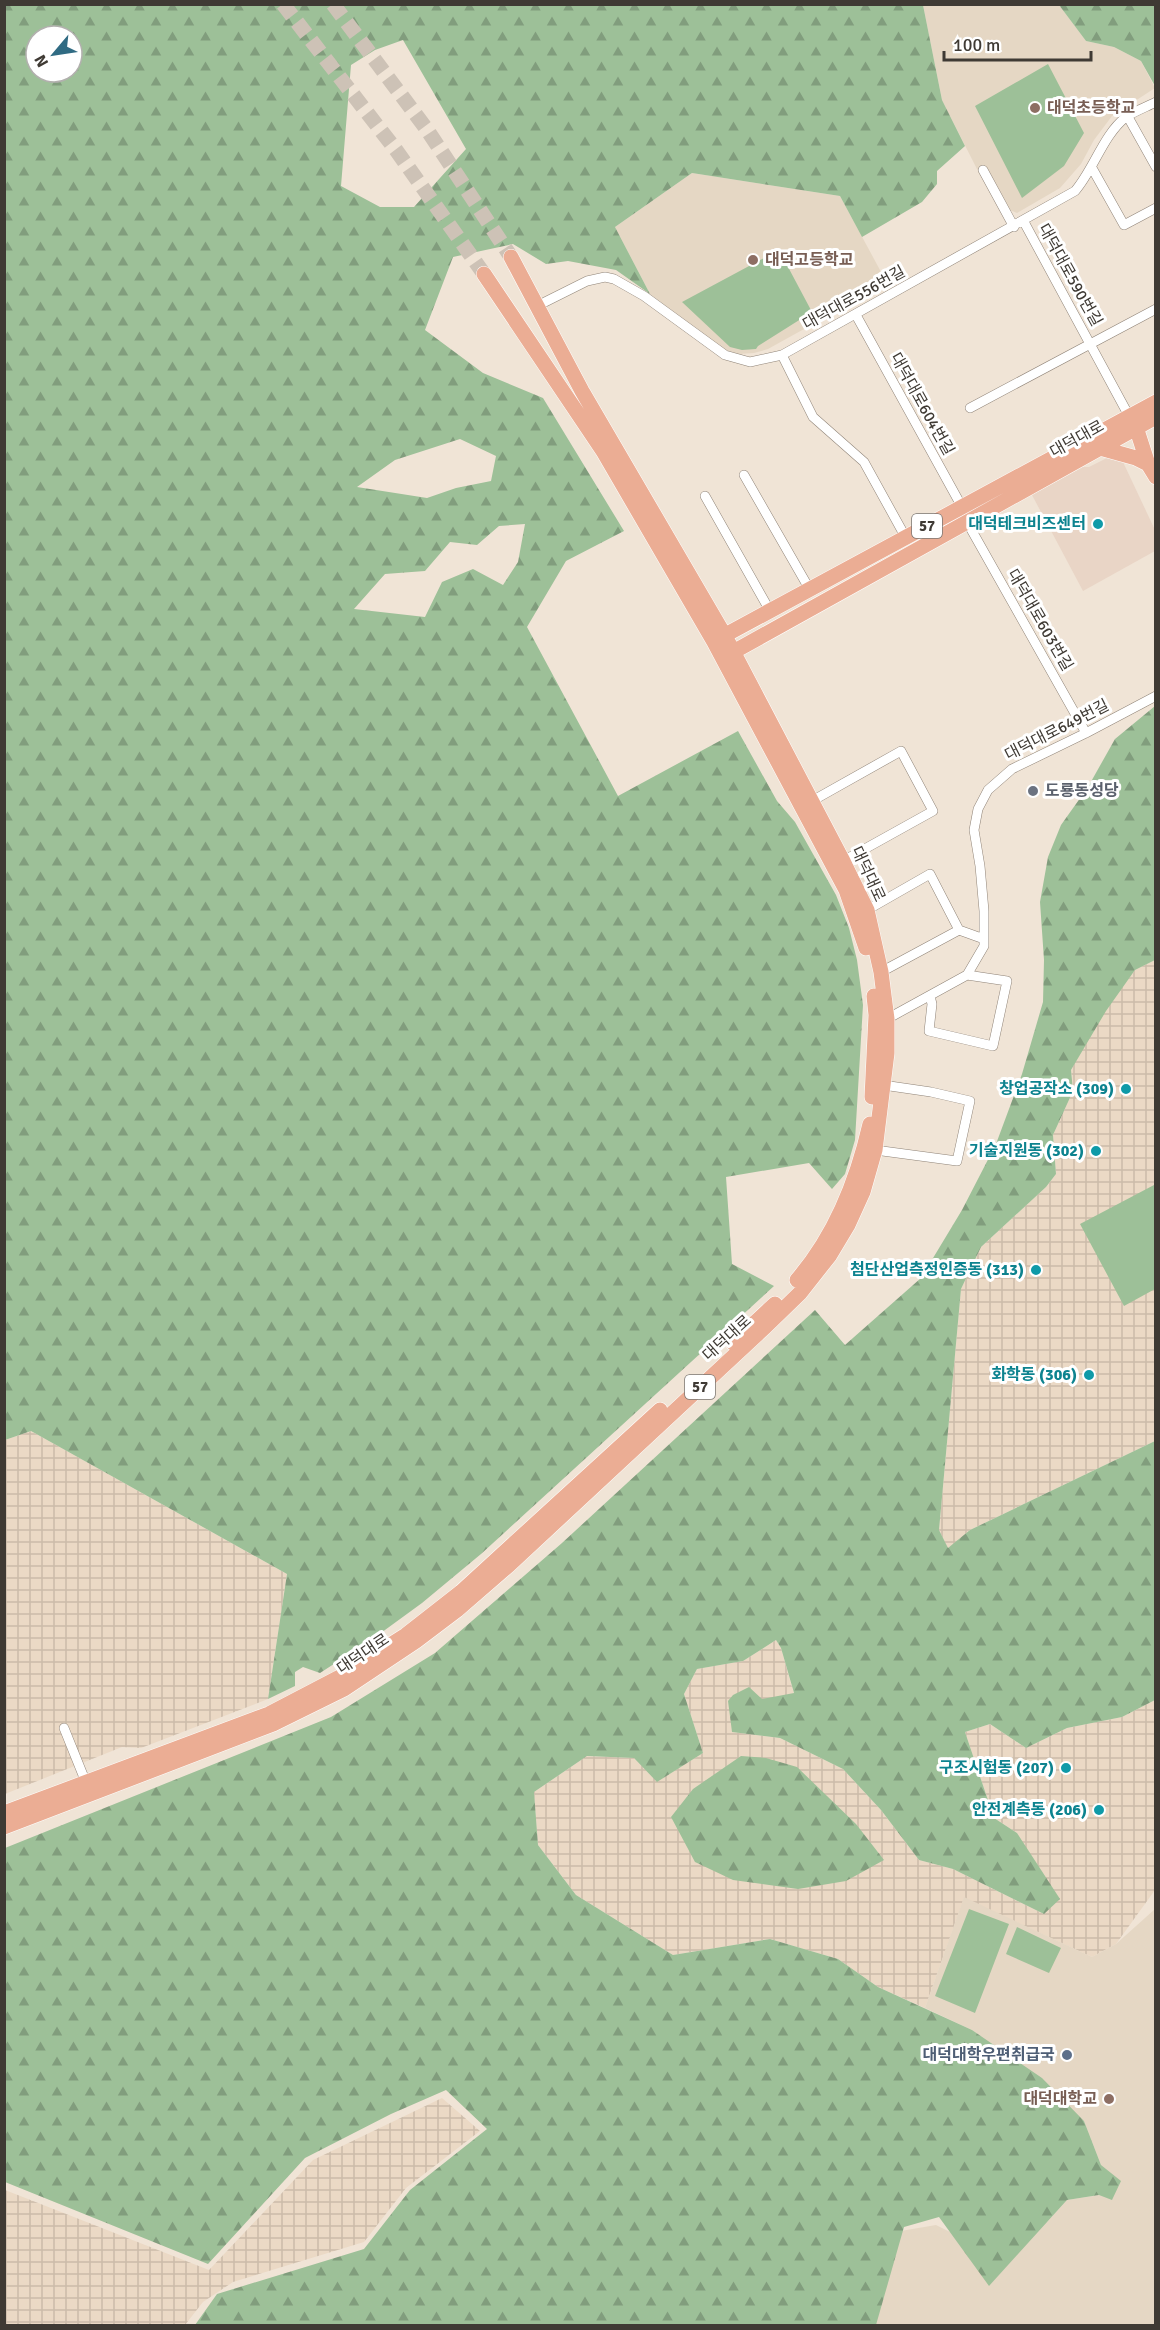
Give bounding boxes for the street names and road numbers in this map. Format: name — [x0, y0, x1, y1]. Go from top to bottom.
street label: 대덕대로590번길 — [1034, 220, 1106, 330]
street label: 대덕대로556번길 — [799, 262, 909, 334]
street label: 대덕대로604번길 — [886, 349, 958, 459]
street label: 대덕대로 — [1046, 416, 1108, 462]
road number: 57 — [912, 514, 942, 538]
street label: 대덕대로603번길 — [1003, 566, 1077, 674]
street label: 대덕대로649번길 — [1002, 695, 1112, 765]
street label: 대덕대로 — [846, 843, 890, 905]
street label: 대덕대로 — [698, 1311, 756, 1365]
road number: 57 — [685, 1375, 715, 1399]
street label: 대덕대로 — [333, 1629, 393, 1679]

